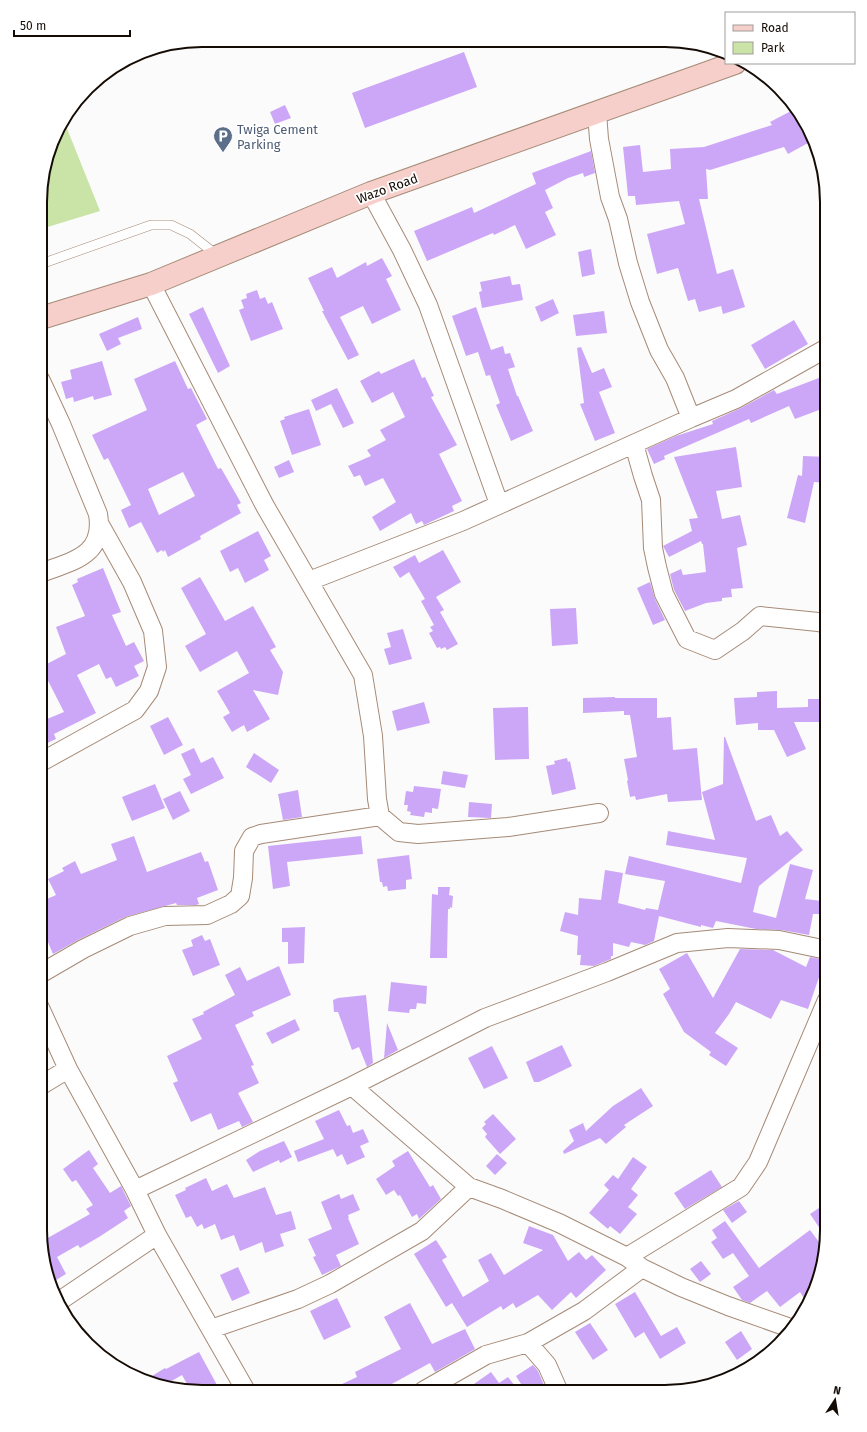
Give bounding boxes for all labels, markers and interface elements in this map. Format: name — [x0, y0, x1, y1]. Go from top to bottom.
scale bar — [14, 12, 130, 38]
legend — [725, 12, 855, 64]
text: 50 m — [20, 19, 46, 33]
text: Road — [761, 21, 789, 35]
text: Park — [761, 41, 785, 55]
place label: Twiga Cement Parking — [237, 122, 318, 152]
parking icon: Twiga Cement Parking — [212, 125, 234, 153]
street label: Wazo Road — [355, 170, 420, 206]
north arrow — [815, 1380, 855, 1420]
text: N — [832, 1384, 842, 1398]

